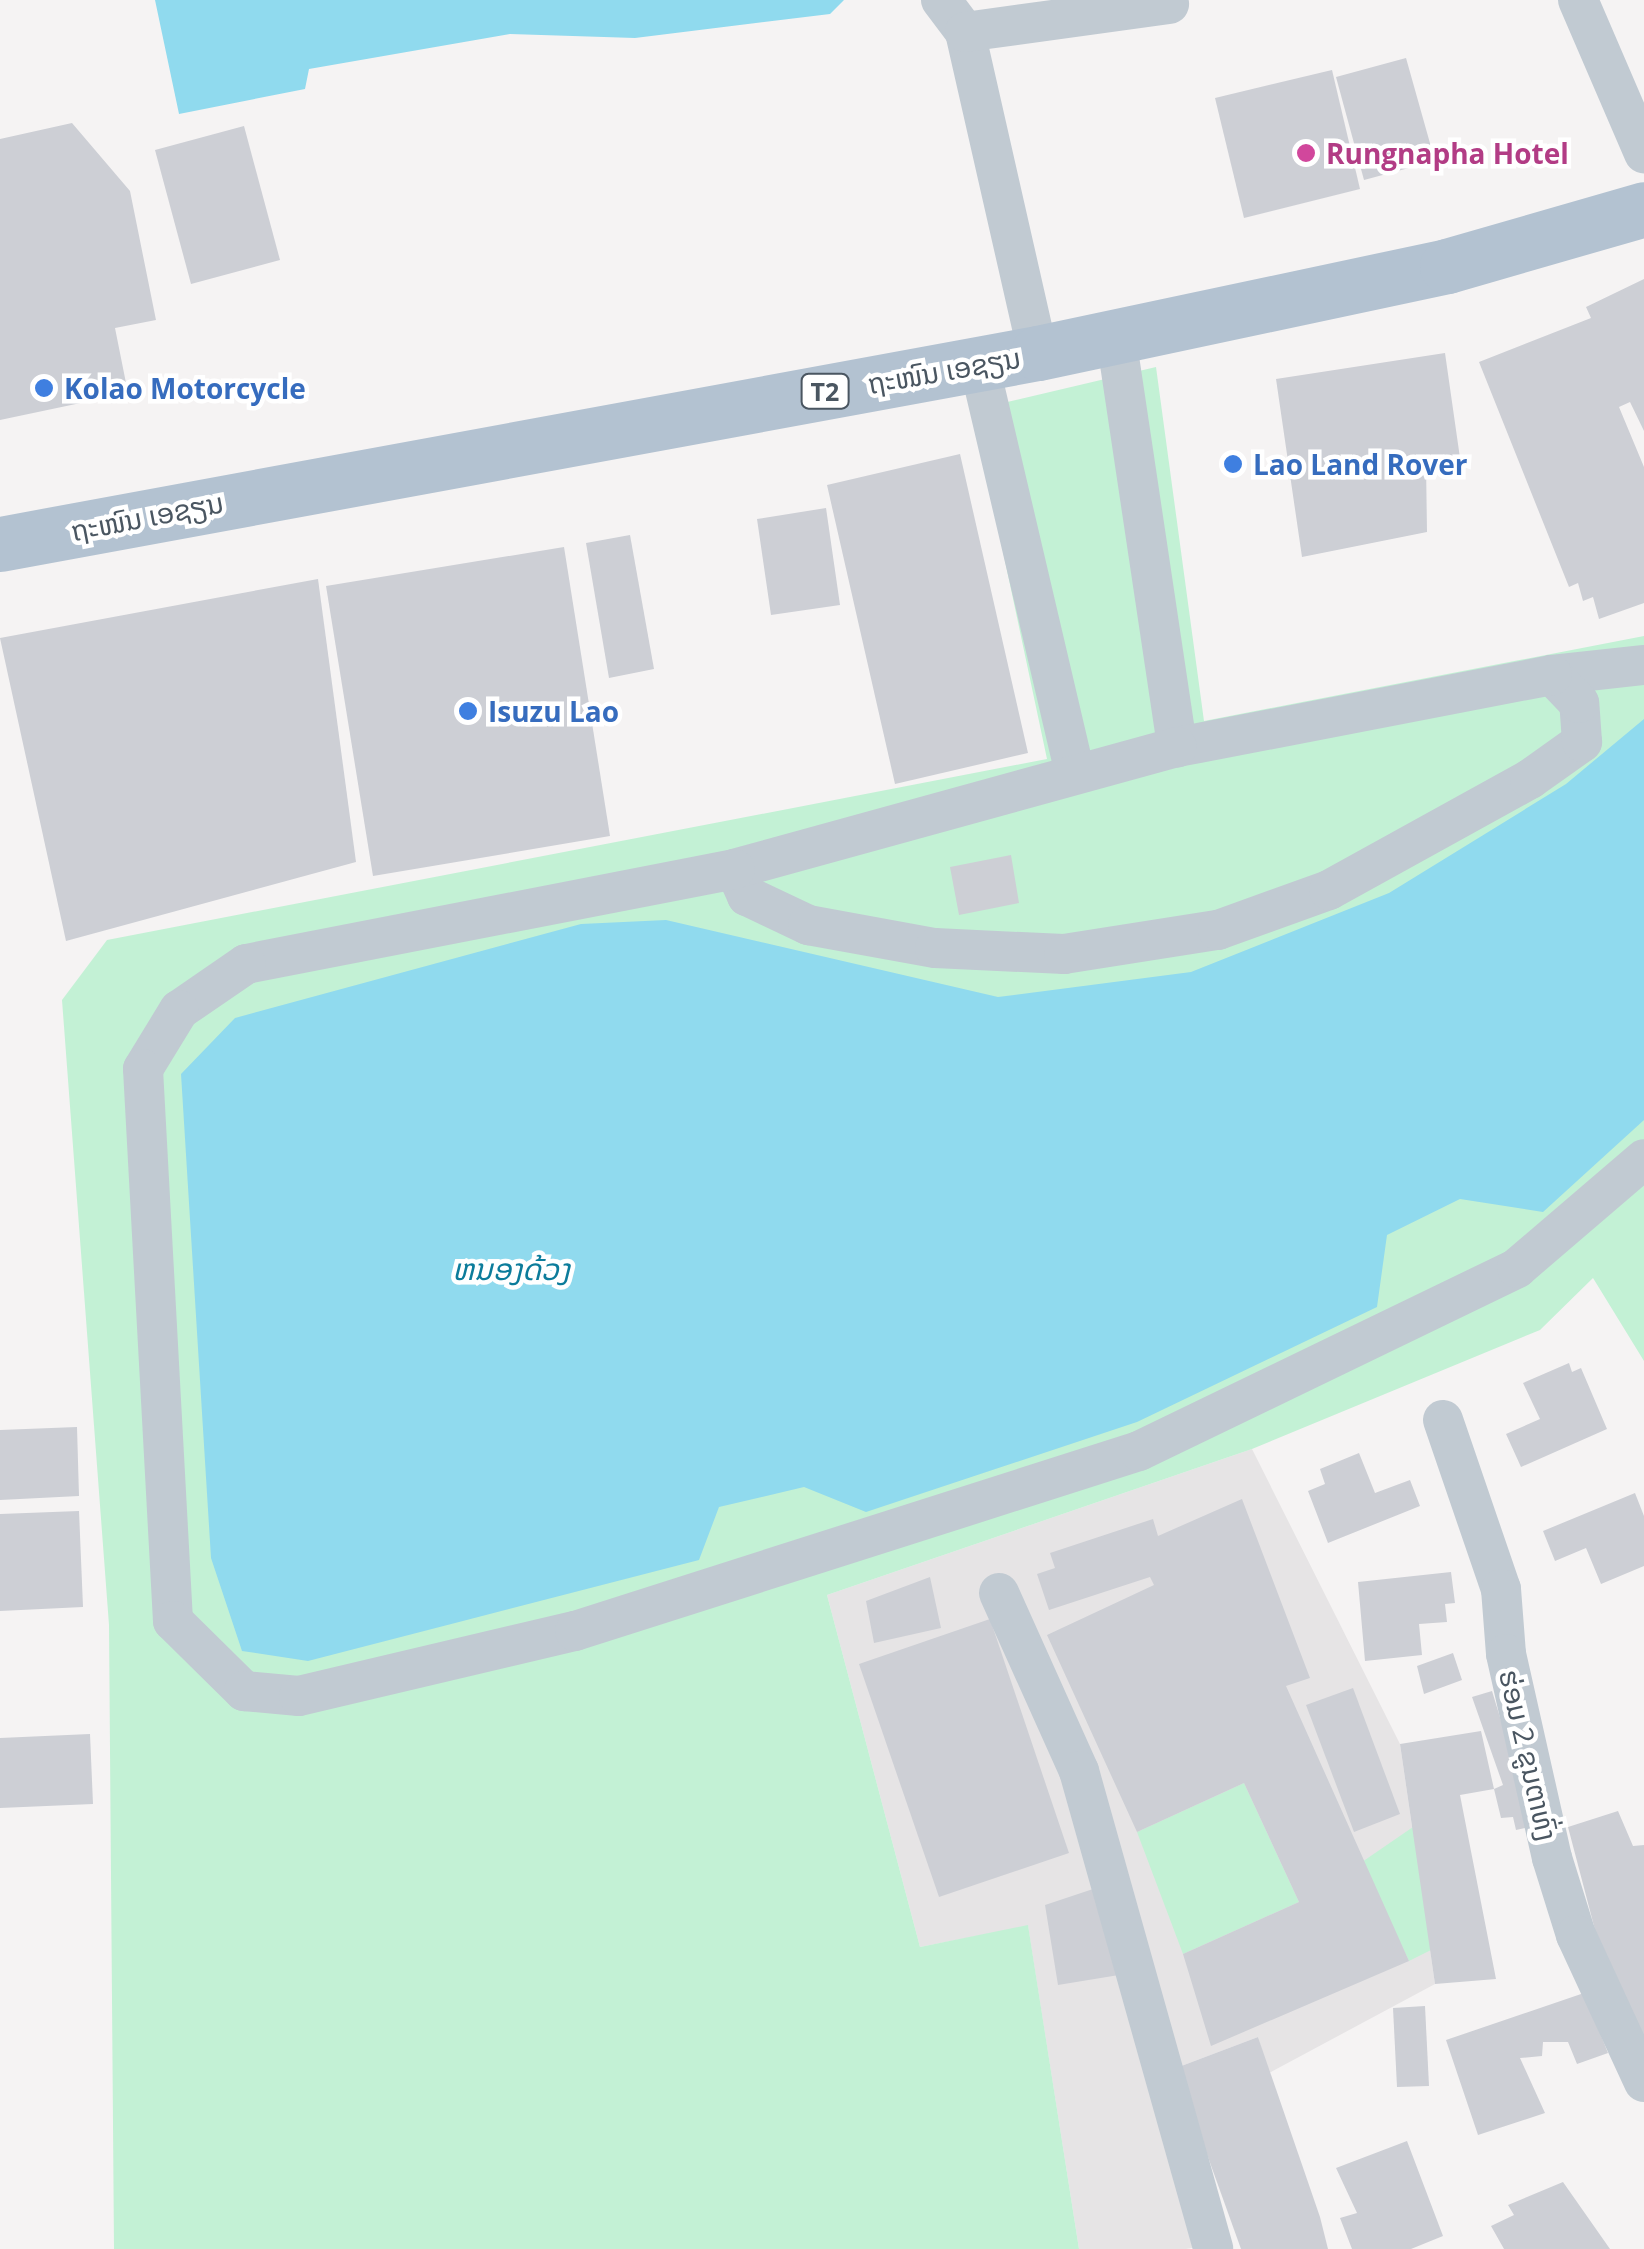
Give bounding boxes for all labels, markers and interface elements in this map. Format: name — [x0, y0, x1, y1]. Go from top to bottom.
place label: Rungnapha Hotel — [1326, 136, 1569, 170]
marker: Rungnapha Hotel — [1295, 142, 1317, 164]
street label: ຖະໜົນ ເອຊຽນ — [865, 340, 1023, 400]
place label: Kolao Motorcycle — [64, 371, 306, 405]
road number: T2 — [800, 371, 850, 411]
marker: Kolao Motorcycle — [33, 377, 55, 399]
place label: Lao Land Rover — [1253, 447, 1467, 481]
marker: Lao Land Rover — [1222, 453, 1244, 475]
street label: ຖະໜົນ ເອຊຽນ — [68, 485, 226, 547]
place label: Isuzu Lao — [488, 694, 619, 728]
marker: Isuzu Lao — [457, 700, 479, 722]
water label: ຫນອງດ້ວງ — [452, 1251, 570, 1287]
street label: ຮ່ອມ 2 ຂູນຕາທົ່ງ — [1493, 1666, 1565, 1844]

